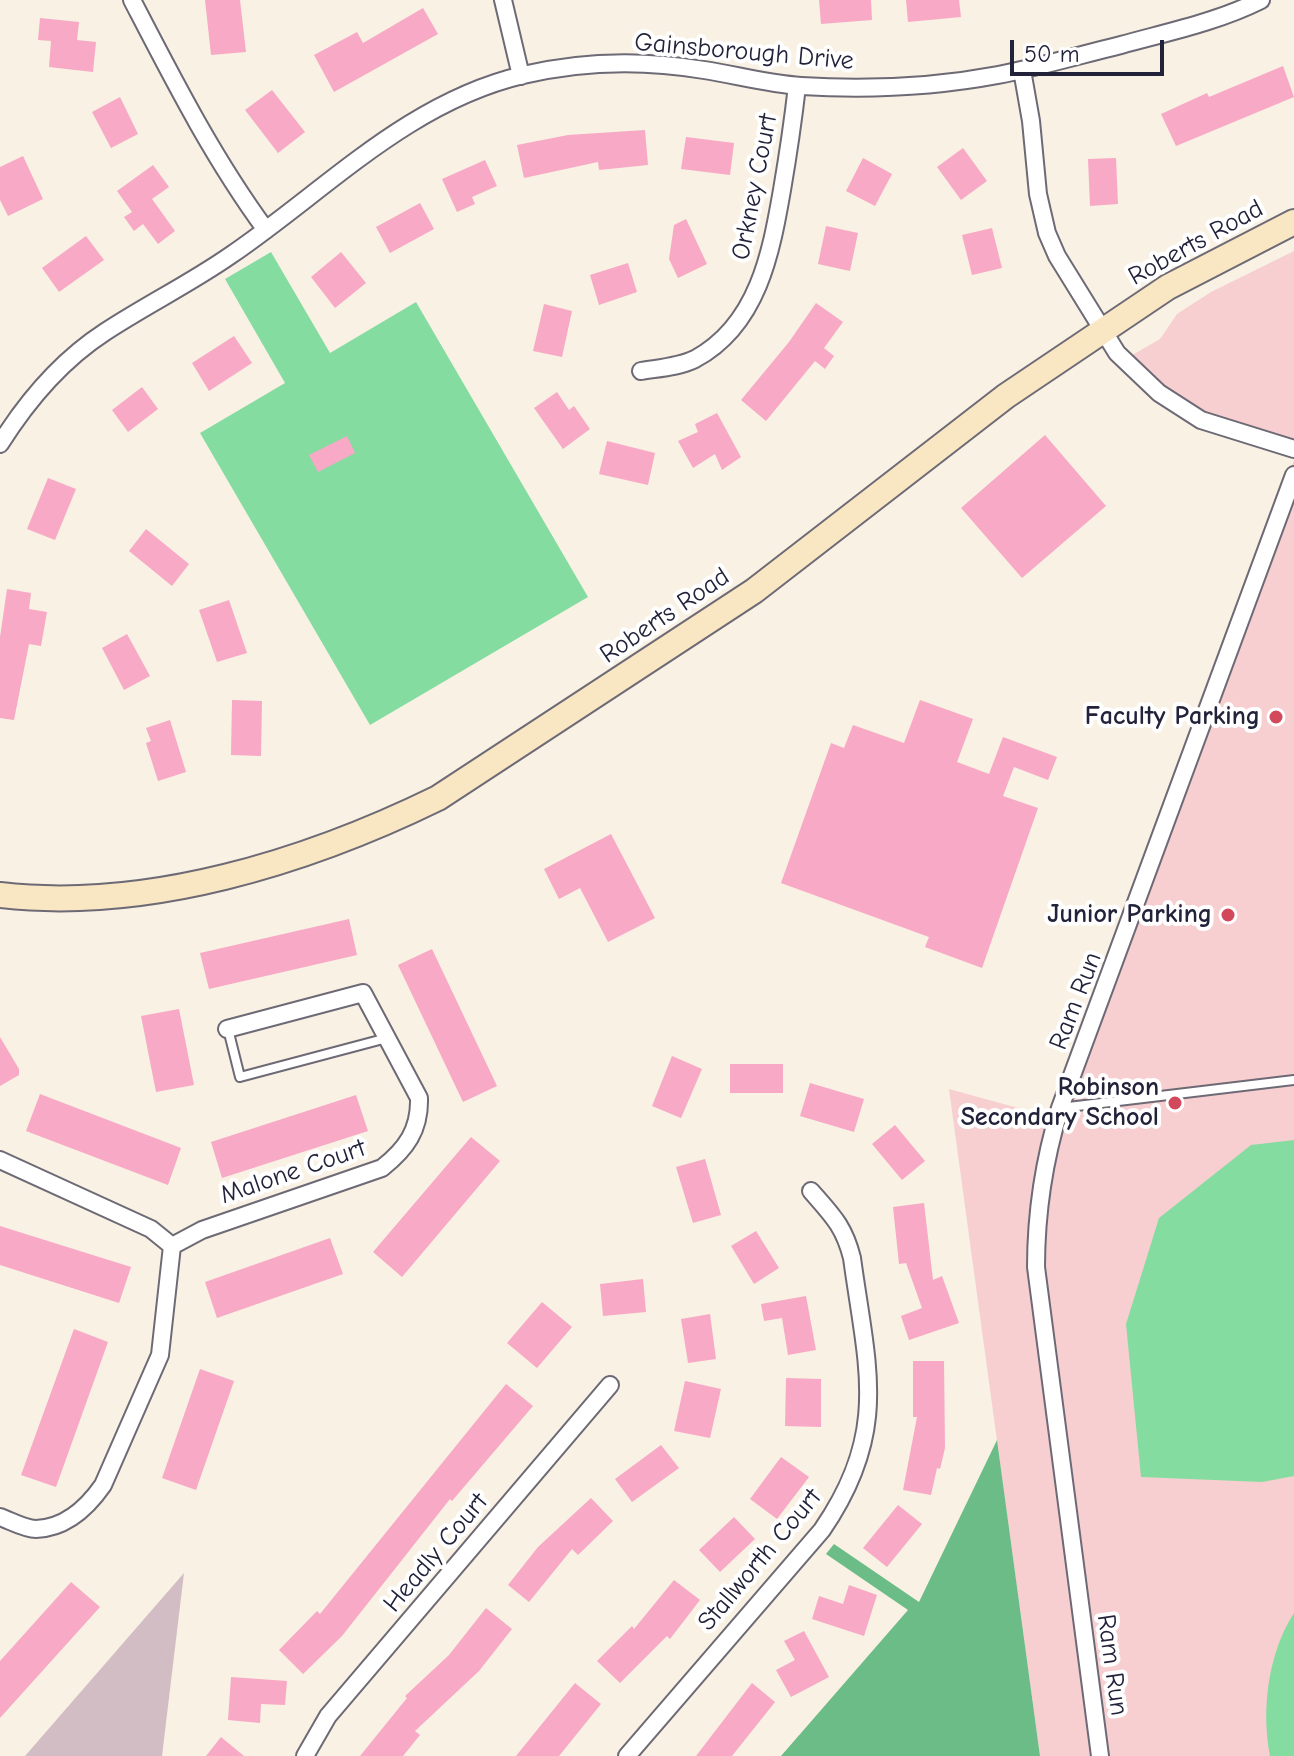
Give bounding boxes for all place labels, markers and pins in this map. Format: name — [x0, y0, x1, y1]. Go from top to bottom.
place label: Faculty Parking — [1085, 701, 1260, 733]
marker: Faculty Parking — [1267, 708, 1285, 726]
place label: Junior Parking — [1047, 899, 1212, 931]
marker: Junior Parking — [1219, 906, 1237, 924]
place label: Robinson Secondary School — [961, 1072, 1159, 1134]
marker: Robinson Secondary School — [1166, 1094, 1184, 1112]

